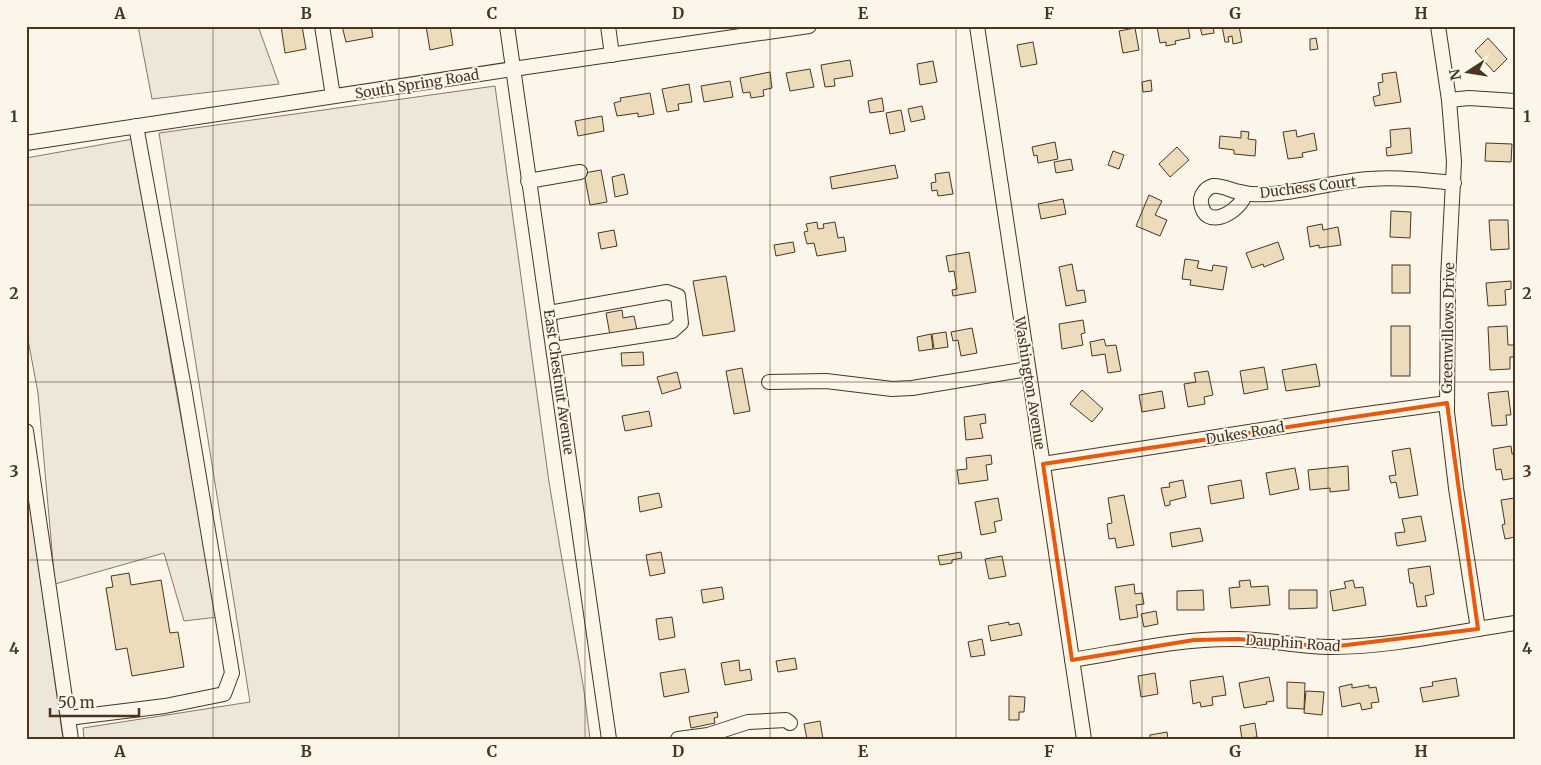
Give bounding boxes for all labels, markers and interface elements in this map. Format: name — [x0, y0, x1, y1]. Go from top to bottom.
text: A — [113, 3, 126, 23]
text: B — [300, 3, 312, 23]
text: C — [487, 3, 497, 23]
text: D — [672, 3, 684, 23]
text: E — [858, 3, 869, 23]
text: F — [1044, 3, 1054, 23]
text: G — [1229, 3, 1241, 23]
text: H — [1414, 3, 1428, 23]
north arrow — [1444, 48, 1494, 98]
street label: South Spring Road — [354, 65, 481, 103]
text: N — [1445, 67, 1465, 82]
text: 1 — [10, 106, 18, 126]
text: 1 — [1523, 106, 1531, 126]
street label: Duchess Court — [1258, 172, 1358, 202]
street label: Greenwillows Drive — [1438, 262, 1458, 394]
text: 2 — [9, 283, 19, 303]
text: 2 — [1522, 283, 1532, 303]
street label: East Chestnut Avenue — [540, 308, 578, 456]
street label: Washington Avenue — [1010, 314, 1049, 451]
street label: Dukes Road — [1204, 418, 1286, 448]
text: 3 — [9, 461, 19, 481]
text: 3 — [1522, 461, 1532, 481]
street label: Dauphin Road — [1245, 631, 1342, 655]
text: 4 — [9, 638, 19, 658]
text: 4 — [1522, 638, 1532, 658]
scale bar — [50, 685, 139, 717]
text: 50 m — [58, 693, 95, 712]
text: A — [113, 741, 126, 761]
text: B — [300, 741, 312, 761]
text: C — [487, 741, 497, 761]
text: D — [672, 741, 684, 761]
text: E — [858, 741, 869, 761]
text: F — [1044, 741, 1054, 761]
text: G — [1229, 741, 1241, 761]
text: H — [1414, 741, 1428, 761]

